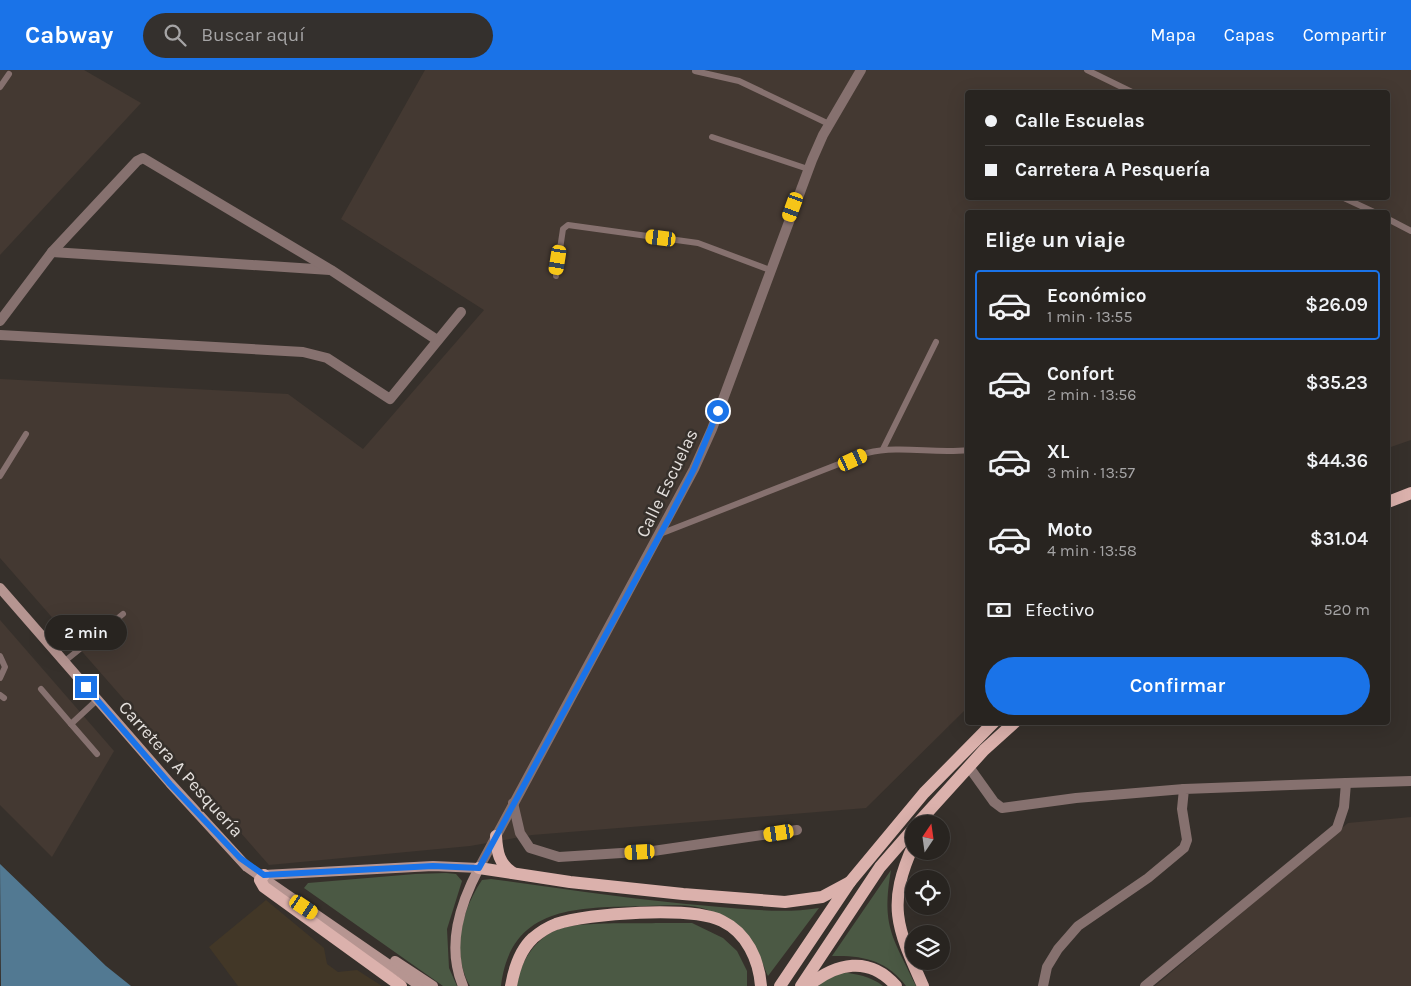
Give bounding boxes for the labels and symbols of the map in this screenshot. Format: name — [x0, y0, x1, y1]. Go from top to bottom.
car — [780, 190, 805, 224]
car — [645, 229, 676, 247]
car — [548, 244, 567, 276]
route start — [707, 400, 729, 422]
street label: Calle Escuelas — [631, 425, 703, 541]
car — [836, 447, 869, 473]
callout: 2 min — [45, 614, 127, 650]
route end — [75, 676, 97, 698]
street label: Carretera A Pesquería — [114, 696, 248, 842]
north arrow — [905, 815, 950, 860]
car — [763, 823, 794, 843]
car — [624, 844, 655, 860]
car — [287, 892, 320, 922]

